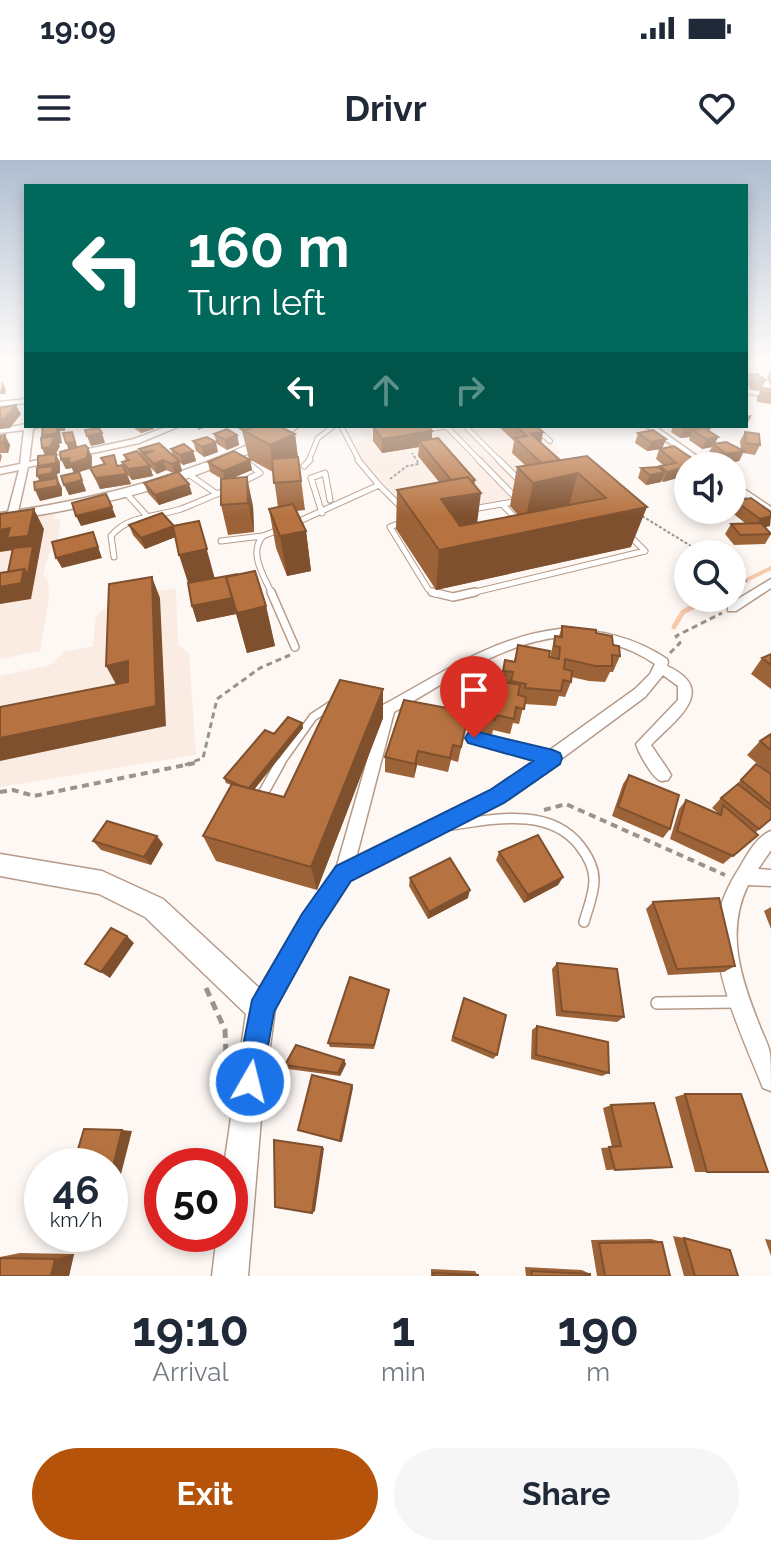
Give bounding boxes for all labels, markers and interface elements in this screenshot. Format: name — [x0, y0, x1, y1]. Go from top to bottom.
text: 19:09 — [40, 11, 116, 46]
icon: menu — [32, 86, 76, 130]
icon: heart — [695, 86, 739, 130]
text: Drivr — [344, 87, 427, 129]
text: 160 m — [188, 214, 350, 280]
icon: left — [56, 216, 160, 320]
text: Turn left — [188, 281, 326, 323]
icon: left — [280, 368, 324, 412]
icon: ahead — [364, 368, 408, 412]
icon: right — [448, 368, 492, 412]
map controls — [674, 452, 746, 612]
button: sound — [674, 452, 746, 524]
button: search — [674, 540, 746, 612]
pin — [440, 656, 508, 738]
icon: arrive — [452, 668, 496, 712]
position arrow — [208, 1040, 292, 1124]
speed limit sign: 50 — [144, 1148, 248, 1252]
text: 46 — [52, 1166, 100, 1213]
text: km/h — [50, 1208, 102, 1232]
text: 19:10 — [132, 1301, 249, 1357]
text: 1 — [391, 1301, 415, 1357]
text: 190 — [558, 1301, 639, 1357]
text: Arrival — [152, 1357, 229, 1387]
text: min — [381, 1357, 426, 1387]
text: m — [586, 1357, 610, 1387]
button: Exit — [32, 1448, 378, 1540]
button: Share — [394, 1448, 739, 1540]

